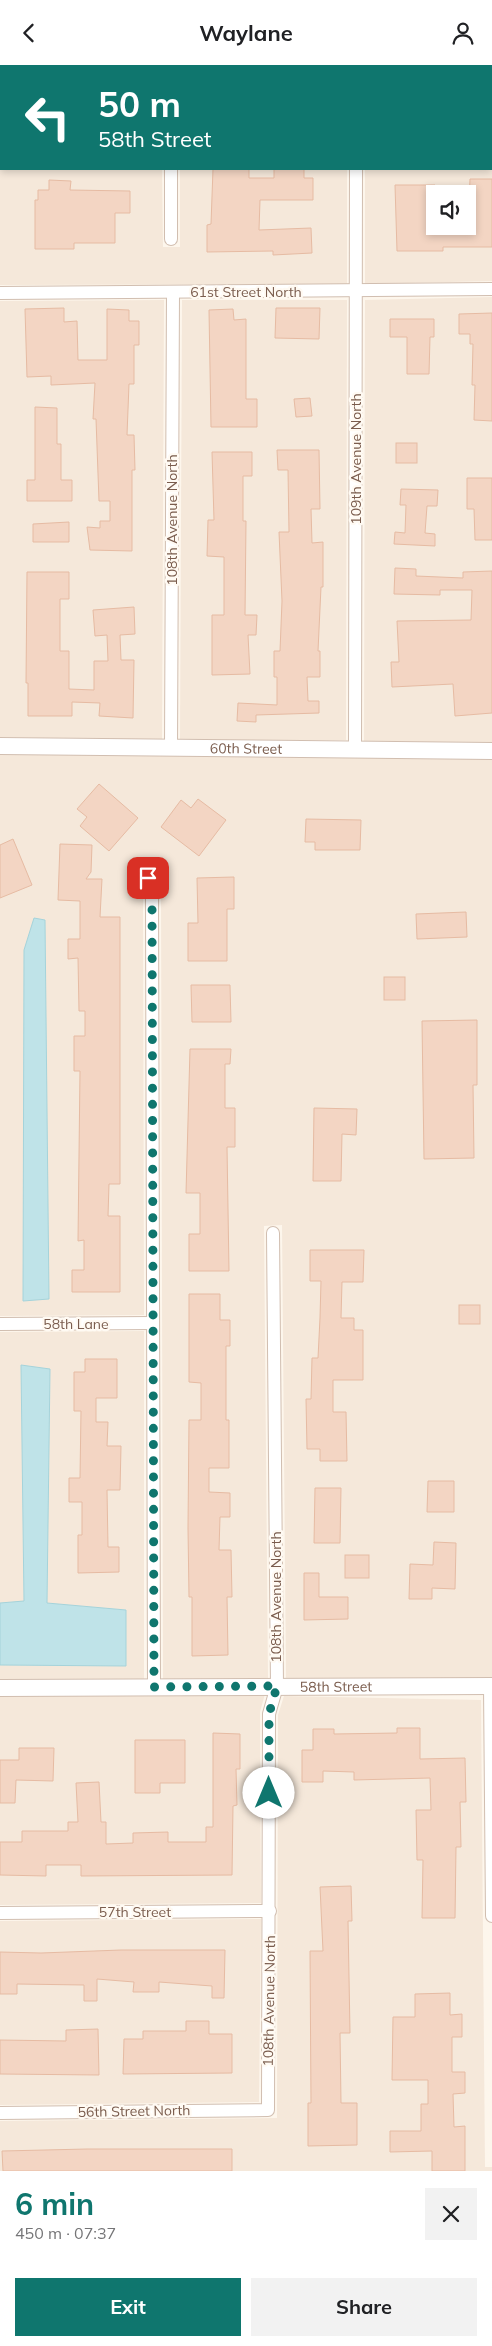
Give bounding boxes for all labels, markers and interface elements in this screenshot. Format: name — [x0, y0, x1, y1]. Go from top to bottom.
icon: back — [15, 19, 43, 47]
text: Waylane — [199, 19, 293, 47]
icon: person — [449, 19, 477, 47]
text: 50 m — [98, 82, 181, 126]
icon: left — [15, 85, 80, 150]
text: 58th Street — [98, 125, 212, 153]
map controls — [426, 185, 476, 235]
button: sound — [426, 185, 476, 235]
street label: 61st Street North — [190, 283, 302, 301]
street label: 109th Avenue North — [347, 393, 365, 525]
street label: 108th Avenue North — [163, 454, 181, 586]
street label: 60th Street — [210, 739, 282, 758]
pin — [127, 857, 169, 899]
icon: arrive — [134, 864, 162, 892]
street label: 58th Lane — [43, 1315, 109, 1333]
street label: 108th Avenue North — [267, 1531, 285, 1663]
street label: 58th Street — [300, 1677, 372, 1696]
position arrow — [242, 1766, 294, 1818]
street label: 57th Street — [99, 1903, 171, 1921]
street label: 108th Avenue North — [259, 1935, 279, 2067]
street label: 56th Street North — [77, 2101, 191, 2121]
text: 6 min — [15, 2185, 94, 2223]
button: close — [425, 2188, 477, 2240]
text: 450 m · 07:37 — [15, 2223, 116, 2243]
button: Exit — [15, 2278, 241, 2336]
button: Share — [251, 2278, 477, 2336]

